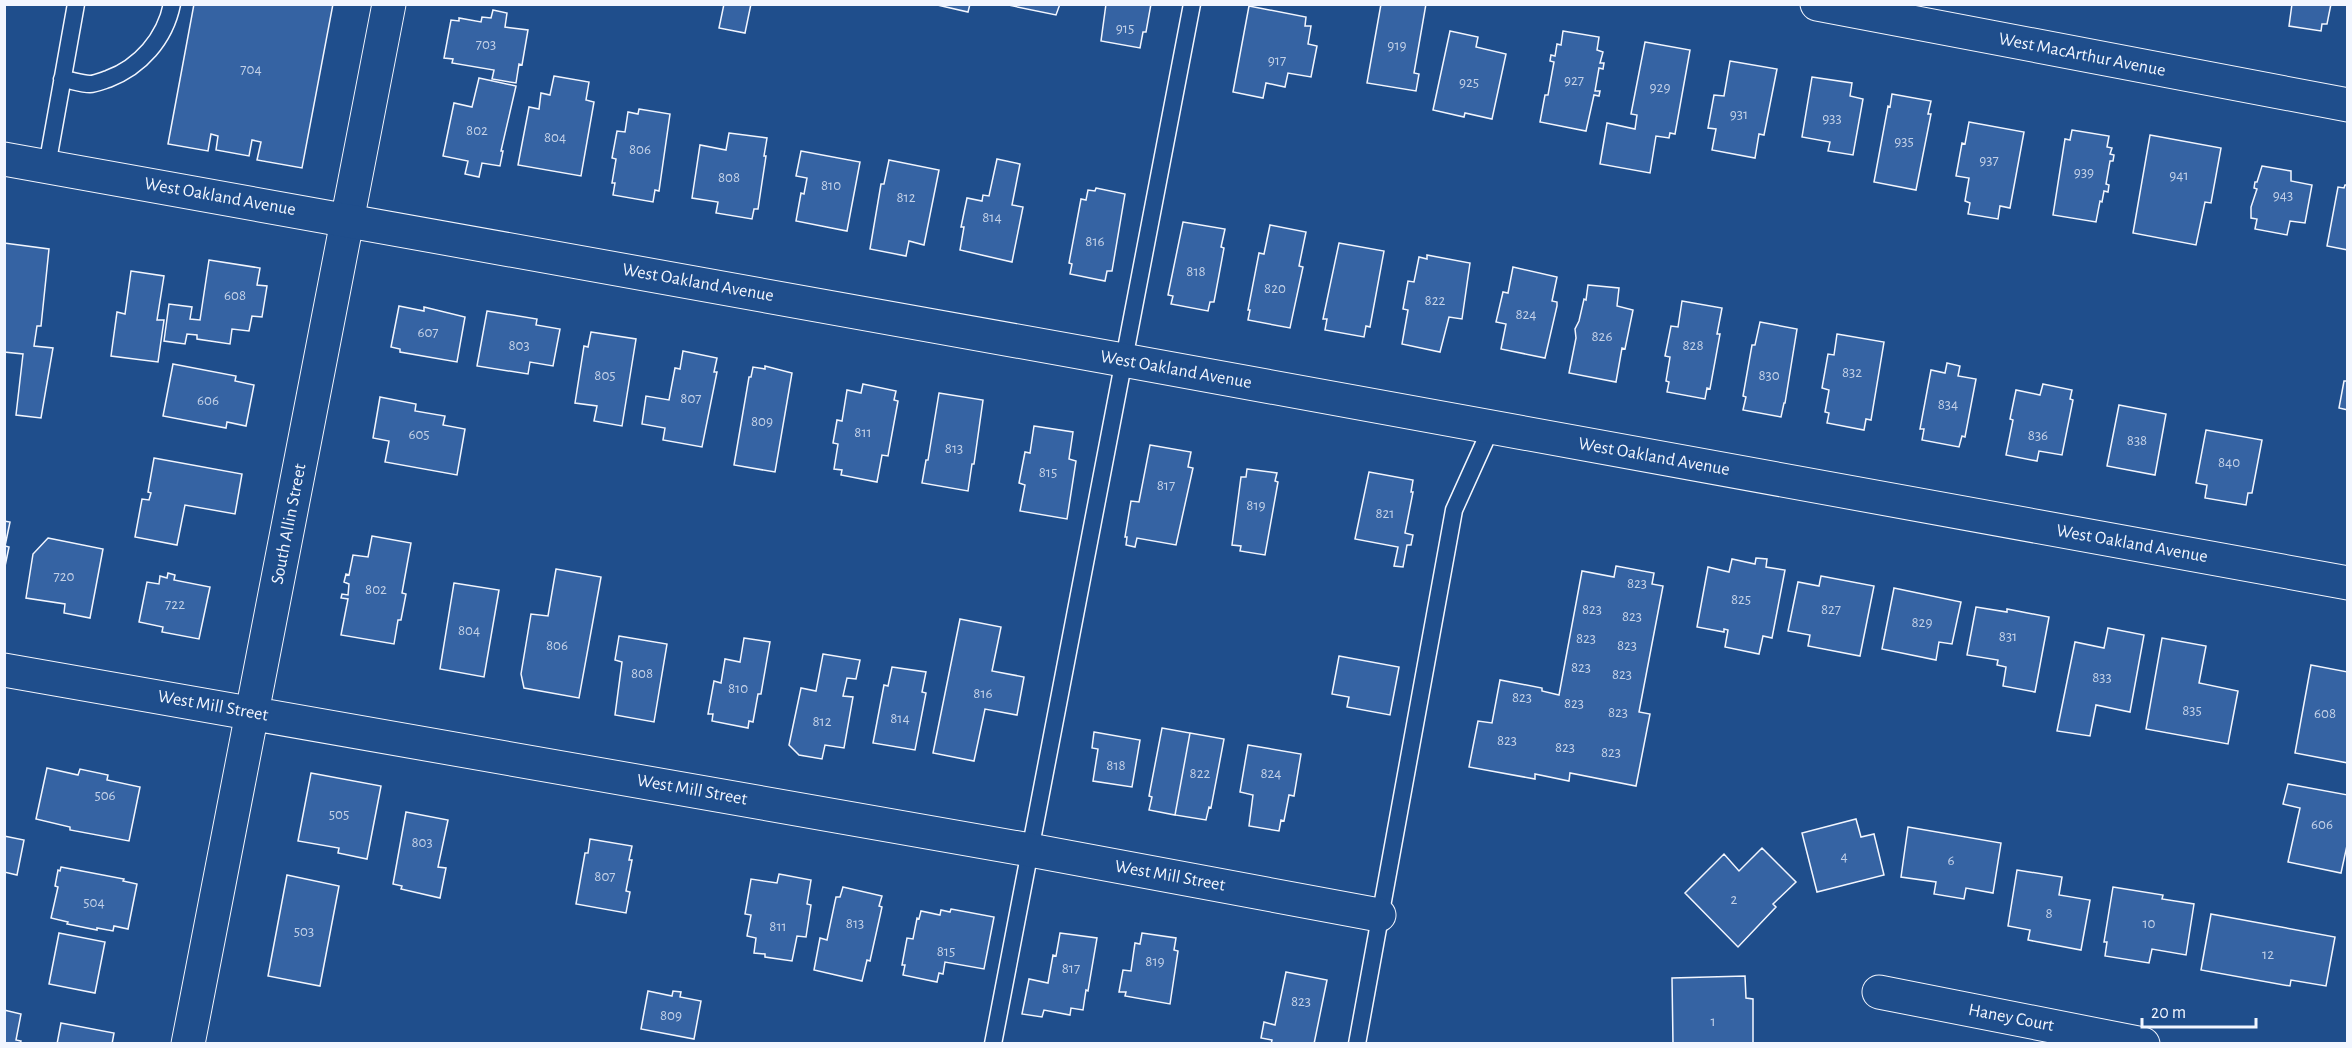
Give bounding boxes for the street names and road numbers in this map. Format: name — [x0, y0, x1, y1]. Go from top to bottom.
street label: West MacArthur Avenue — [1997, 30, 2167, 80]
street label: West Oakland Avenue — [143, 175, 297, 219]
street label: West Oakland Avenue — [621, 261, 775, 305]
street label: West Oakland Avenue — [1099, 348, 1253, 392]
street label: West Oakland Avenue — [1577, 435, 1731, 479]
street label: South Allin Street — [268, 462, 310, 586]
street label: West Oakland Avenue — [2055, 522, 2209, 566]
street label: West Mill Street — [156, 687, 270, 725]
street label: West Mill Street — [635, 771, 749, 809]
street label: West Mill Street — [1113, 857, 1227, 895]
street label: Haney Court — [1967, 1001, 2056, 1035]

